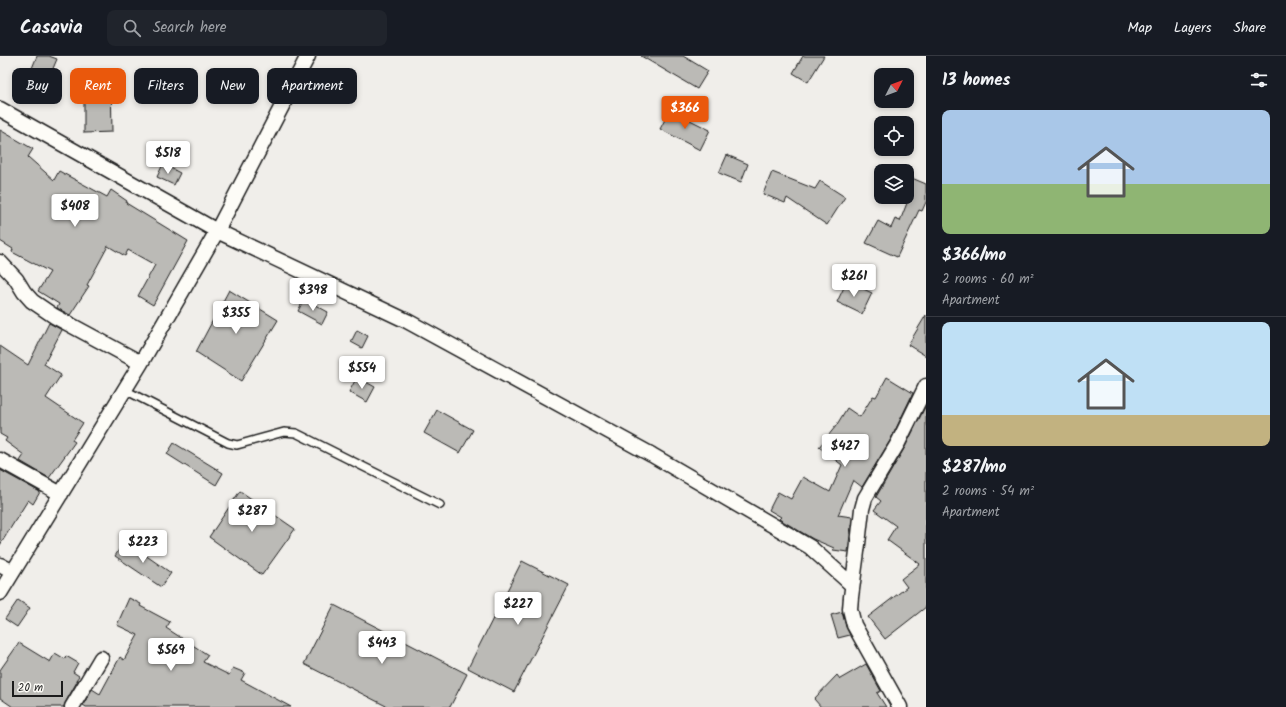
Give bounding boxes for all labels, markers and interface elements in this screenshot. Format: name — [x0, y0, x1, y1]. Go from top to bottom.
search box — [107, 10, 387, 46]
text: Casavia — [20, 13, 83, 43]
text: Search here — [153, 16, 227, 40]
icon: search — [121, 17, 143, 39]
text: Map — [1128, 17, 1152, 39]
text: Layers — [1174, 17, 1212, 39]
text: Share — [1234, 17, 1266, 39]
text: 13 homes — [942, 67, 1010, 94]
chip: Buy — [12, 68, 62, 104]
chip: Rent — [70, 68, 126, 104]
chip: Filters — [134, 68, 198, 104]
chip: New — [206, 68, 259, 104]
chip: Apartment — [267, 68, 357, 104]
north arrow — [874, 68, 914, 108]
map controls — [874, 68, 914, 204]
icon: filters — [1248, 69, 1270, 91]
pin: $366 — [661, 96, 709, 130]
text: $366 — [671, 98, 699, 119]
button: locate — [874, 116, 914, 156]
icon: home — [1070, 136, 1142, 208]
pin: $518 — [144, 141, 192, 175]
text: $518 — [155, 143, 181, 164]
button: layers — [874, 164, 914, 204]
pin: $408 — [51, 194, 99, 228]
text: $408 — [60, 196, 90, 217]
text: $366/mo — [942, 242, 1006, 269]
pin: $261 — [830, 264, 878, 298]
text: $261 — [841, 266, 867, 287]
text: 2 rooms · 60 m² — [942, 269, 1034, 290]
pin: $398 — [289, 278, 337, 312]
text: $398 — [298, 280, 328, 301]
text: Apartment — [942, 290, 1000, 311]
pin: $355 — [212, 301, 260, 335]
text: $355 — [222, 303, 250, 324]
icon: home — [1070, 348, 1142, 420]
pin: $554 — [338, 356, 386, 390]
text: $554 — [348, 358, 376, 379]
pin: $427 — [821, 434, 869, 468]
text: $427 — [831, 436, 859, 457]
text: $287/mo — [942, 454, 1007, 481]
text: 2 rooms · 54 m² — [942, 481, 1034, 502]
pin: $287 — [228, 499, 276, 533]
text: $287 — [237, 501, 267, 522]
text: Apartment — [942, 502, 1000, 523]
pin: $223 — [119, 530, 167, 564]
text: $223 — [128, 532, 158, 553]
pin: $227 — [494, 592, 542, 626]
text: $227 — [504, 594, 533, 615]
pin: $443 — [358, 631, 406, 665]
text: $443 — [368, 633, 396, 654]
pin: $569 — [147, 638, 195, 672]
text: $569 — [157, 640, 185, 661]
scale bar — [12, 679, 63, 698]
text: 20 m — [18, 679, 43, 697]

